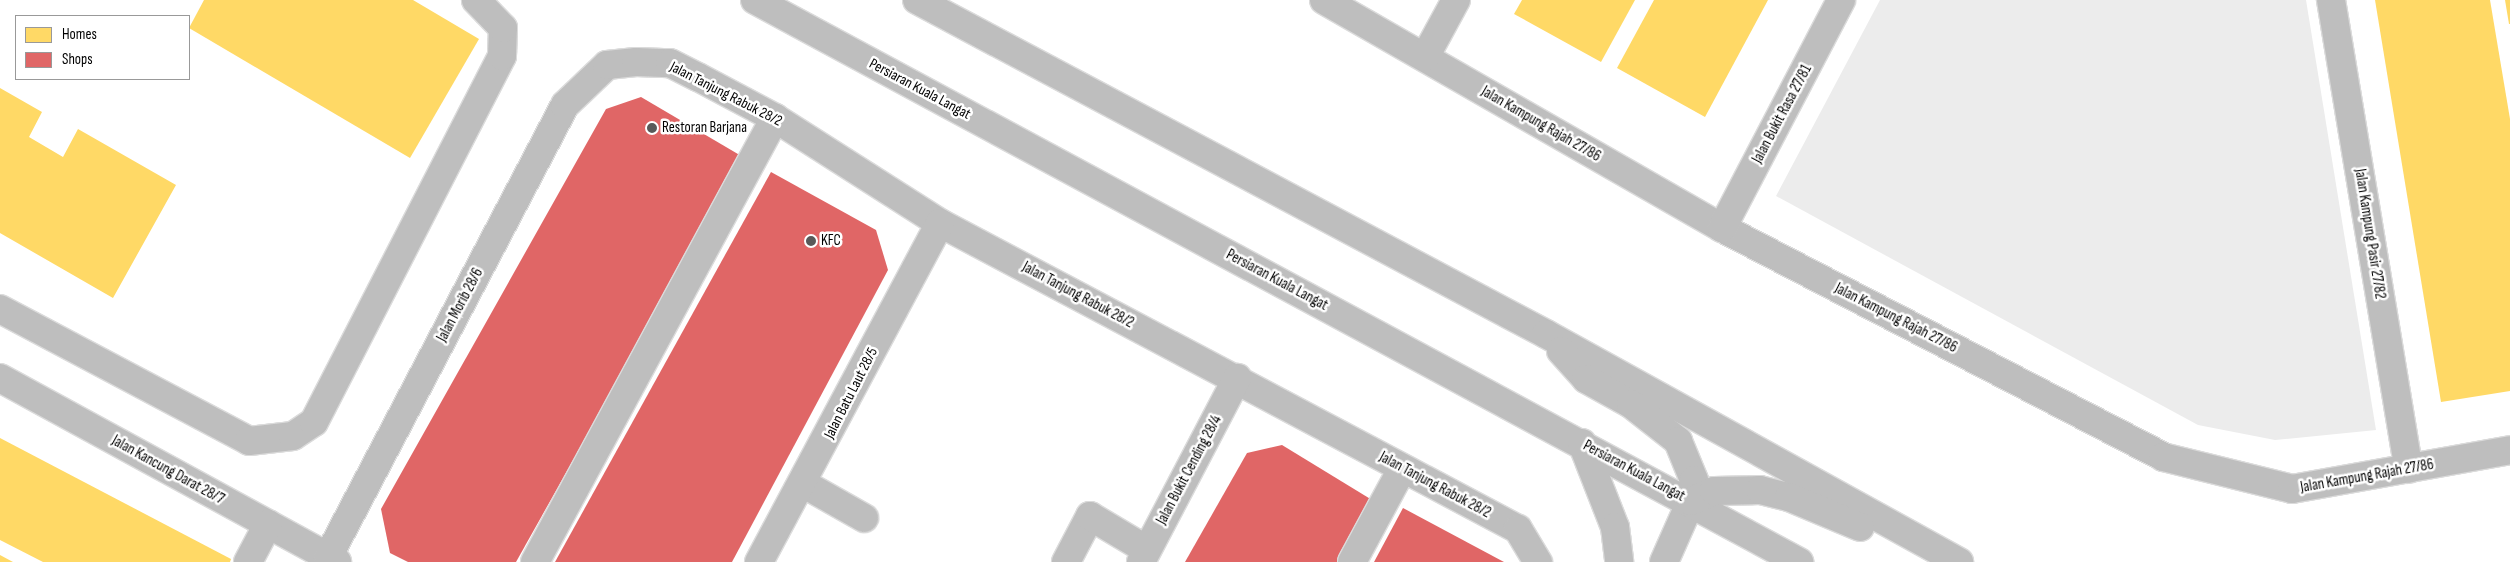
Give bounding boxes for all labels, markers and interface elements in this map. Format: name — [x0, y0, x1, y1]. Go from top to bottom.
legend — [15, 15, 190, 80]
text: Homes — [62, 25, 97, 44]
text: Shops — [62, 50, 93, 69]
street label: Persiaran Kuala Langat — [866, 55, 974, 123]
street label: Jalan Tanjung Rabuk 28/2 — [667, 58, 785, 130]
street label: Jalan Bukit Rasa 27/81 — [1748, 62, 1816, 166]
street label: Jalan Kampung Rajah 27/86 — [1478, 82, 1604, 166]
place label: Restoran Barjana — [662, 119, 747, 137]
marker: Restoran Barjana — [646, 122, 658, 134]
street label: Jalan Kampung Pasir 27/82 — [2351, 168, 2389, 300]
place label: KFC — [821, 232, 841, 250]
marker: KFC — [805, 235, 817, 247]
street label: Persiaran Kuala Langat — [1223, 246, 1331, 314]
street label: Jalan Tanjung Rabuk 28/2 — [1019, 258, 1137, 332]
street label: Jalan Morib 28/6 — [433, 265, 487, 345]
street label: Jalan Kampung Rajah 27/86 — [1832, 279, 1960, 357]
street label: Jalan Batu Laut 28/5 — [820, 345, 882, 441]
street label: Jalan Bukit Cending 28/4 — [1153, 412, 1225, 528]
street label: Jalan Kancung Darat 28/7 — [109, 432, 227, 508]
street label: Persiaran Kuala Langat — [1580, 437, 1688, 505]
street label: Jalan Tanjung Rabuk 28/2 — [1376, 448, 1494, 522]
street label: Jalan Kampung Rajah 27/86 — [2299, 455, 2435, 497]

